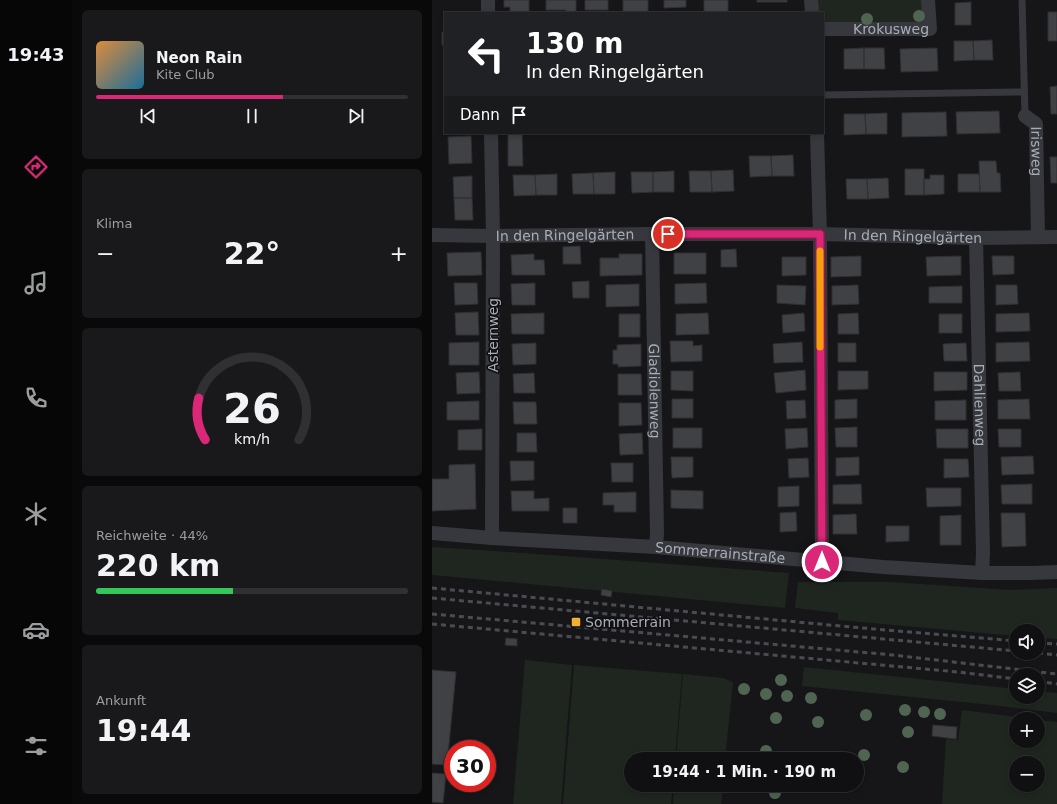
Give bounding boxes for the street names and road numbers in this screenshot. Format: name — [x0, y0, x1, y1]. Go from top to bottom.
street label: Krokusweg — [853, 21, 929, 37]
street label: Irisweg — [1028, 126, 1045, 177]
street label: In den Ringelgärten — [496, 226, 634, 244]
street label: In den Ringelgärten — [844, 227, 982, 246]
street label: Asternweg — [485, 298, 501, 372]
street label: Gladiolenweg — [646, 343, 663, 439]
street label: Dahlienweg — [971, 364, 989, 446]
street label: Sommerrainstraße — [655, 539, 786, 566]

